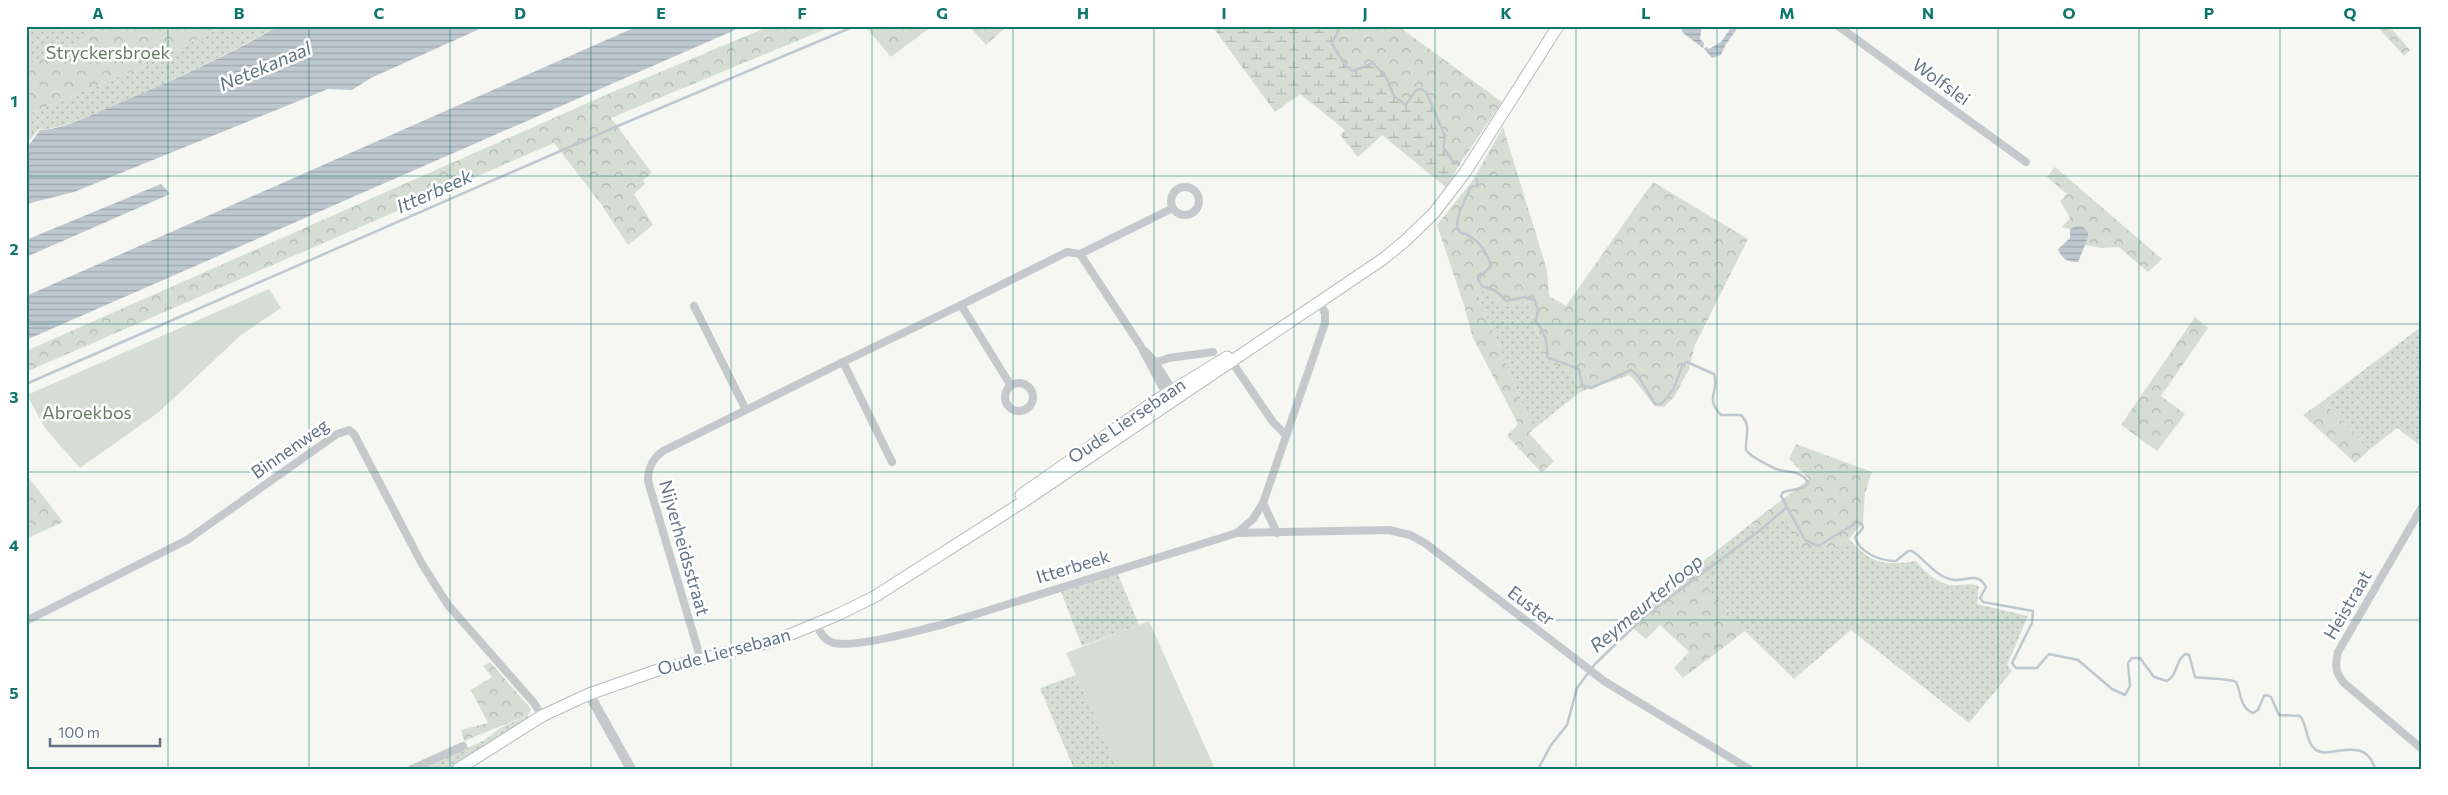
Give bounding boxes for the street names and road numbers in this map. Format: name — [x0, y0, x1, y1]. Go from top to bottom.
street label: Wolfslei — [1908, 53, 1975, 110]
street label: Oude Liersebaan — [1064, 373, 1189, 468]
street label: Binnenweg — [246, 413, 333, 483]
street label: Nijverheidsstraat — [655, 477, 715, 618]
street label: Itterbeek — [1033, 544, 1112, 588]
street label: Heistraat — [2319, 566, 2376, 643]
street label: Euster — [1504, 581, 1559, 630]
street label: Oude Liersebaan — [655, 623, 793, 679]

